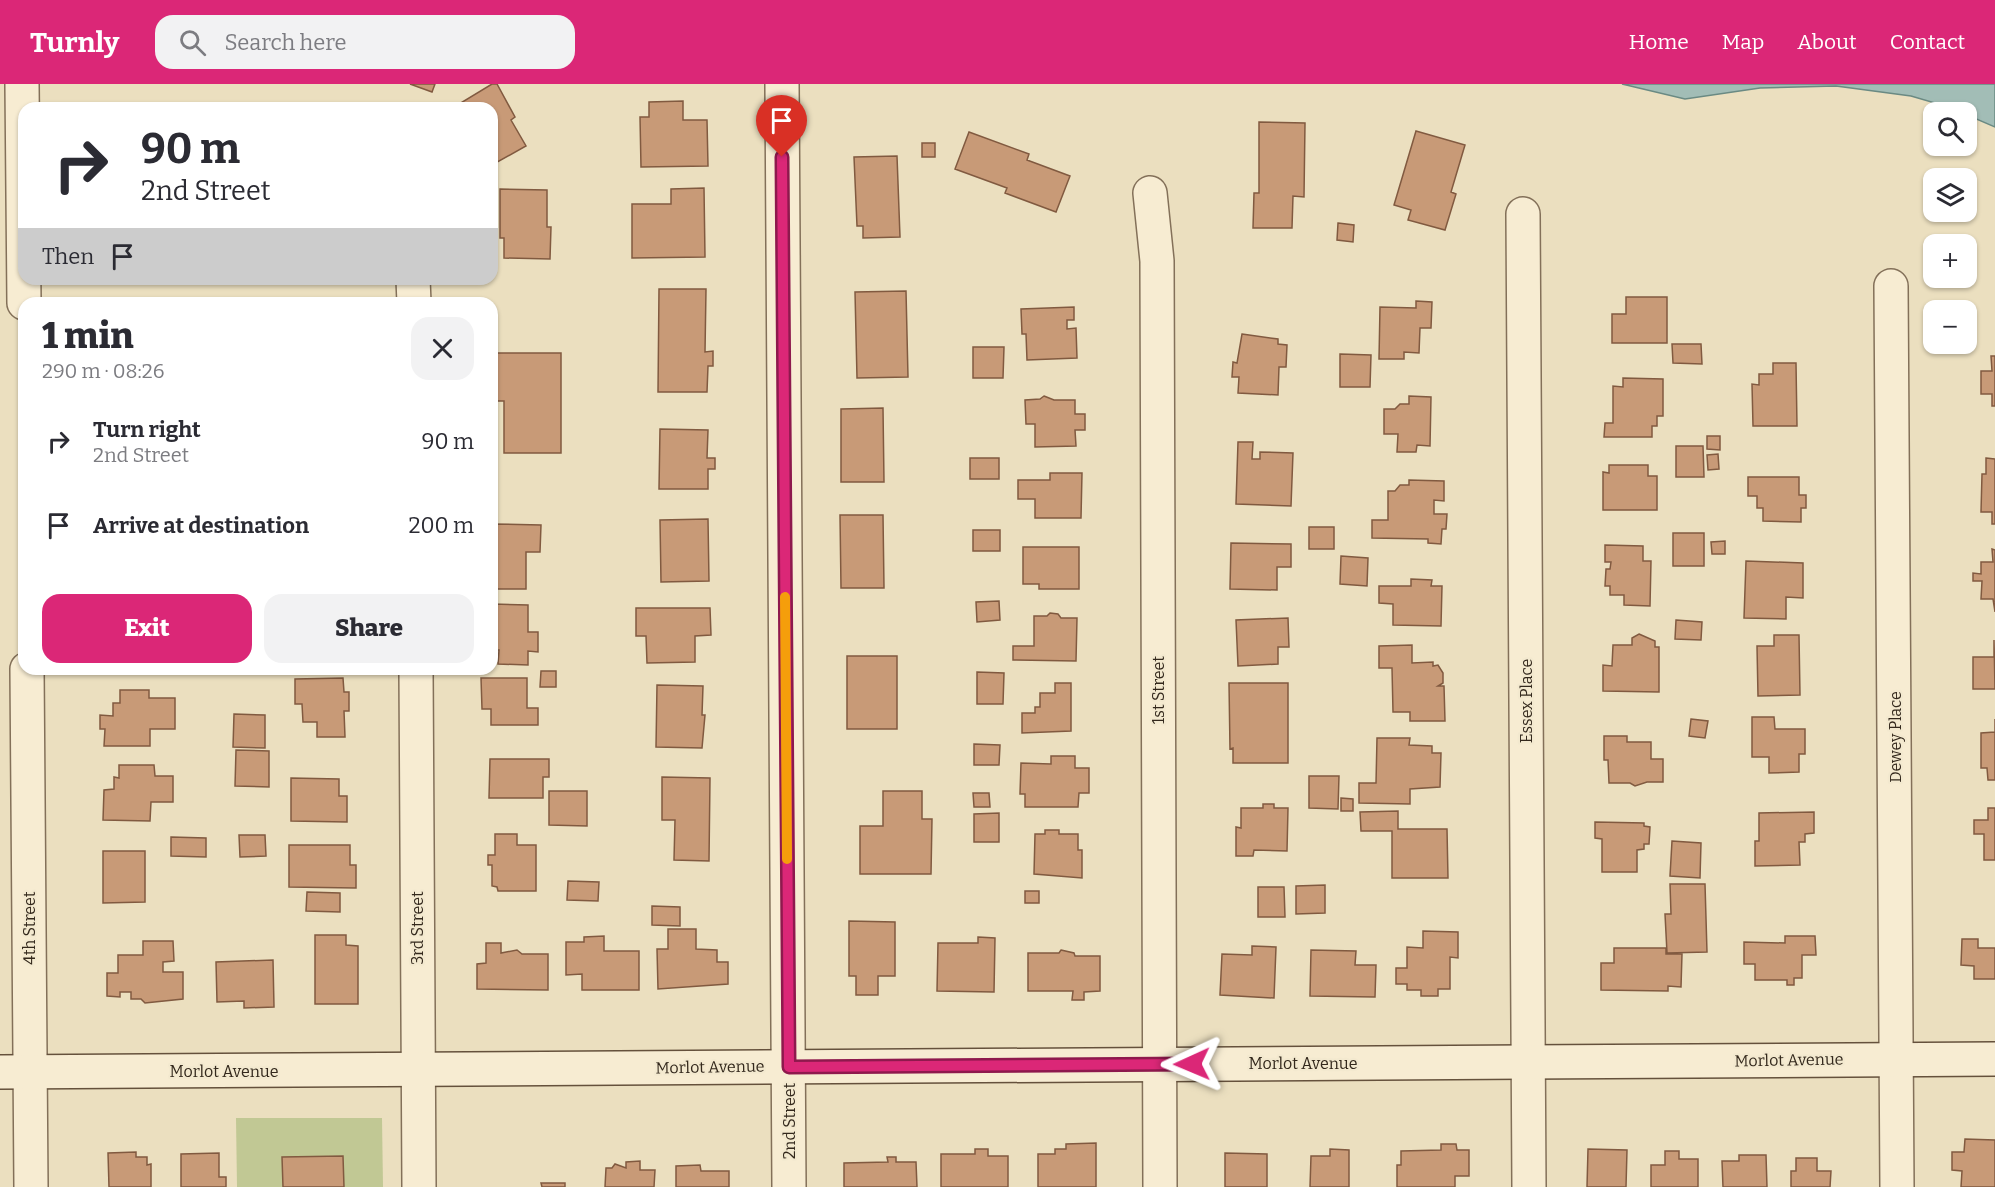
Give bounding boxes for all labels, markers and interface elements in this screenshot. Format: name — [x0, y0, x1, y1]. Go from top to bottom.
search box — [155, 15, 575, 69]
text: Turnly — [30, 26, 119, 59]
icon: search — [176, 26, 209, 59]
text: Search here — [224, 29, 347, 56]
text: Home — [1629, 29, 1689, 55]
text: Map — [1722, 29, 1764, 55]
text: About — [1797, 29, 1857, 55]
text: Contact — [1890, 29, 1965, 55]
pin — [756, 95, 807, 157]
map controls — [1923, 102, 1977, 354]
button: search — [1923, 102, 1977, 156]
icon: arrive — [765, 104, 798, 137]
text: 90 m — [141, 124, 240, 174]
icon: right — [42, 126, 120, 204]
button: layers — [1923, 168, 1977, 222]
text: 2nd Street — [141, 175, 270, 207]
button: + — [1923, 234, 1977, 288]
icon: arrive — [106, 240, 139, 273]
text: Then — [42, 243, 94, 270]
button: − — [1923, 300, 1977, 354]
text: 1 min — [42, 314, 134, 358]
button: close — [411, 317, 474, 380]
text: 290 m · 08:26 — [42, 359, 164, 383]
text: Turn right — [93, 416, 201, 443]
icon: right — [42, 425, 75, 458]
text: 90 m — [422, 428, 474, 455]
text: 2nd Street — [93, 443, 189, 467]
icon: arrive — [42, 509, 75, 542]
text: Arrive at destination — [93, 512, 309, 539]
text: 200 m — [408, 512, 474, 539]
button: Exit — [42, 594, 252, 663]
button: Share — [264, 594, 474, 663]
street label: 1st Street — [1149, 656, 1168, 724]
street label: Essex Place — [1517, 659, 1536, 743]
street label: Dewey Place — [1886, 691, 1905, 783]
street label: 4th Street — [20, 891, 39, 965]
street label: 3rd Street — [408, 891, 427, 965]
position arrow — [1160, 1032, 1224, 1096]
street label: Morlot Avenue — [1734, 1050, 1844, 1070]
street label: Morlot Avenue — [1248, 1054, 1358, 1073]
street label: Morlot Avenue — [655, 1057, 765, 1077]
street label: Morlot Avenue — [169, 1062, 279, 1081]
street label: 2nd Street — [780, 1082, 799, 1159]

